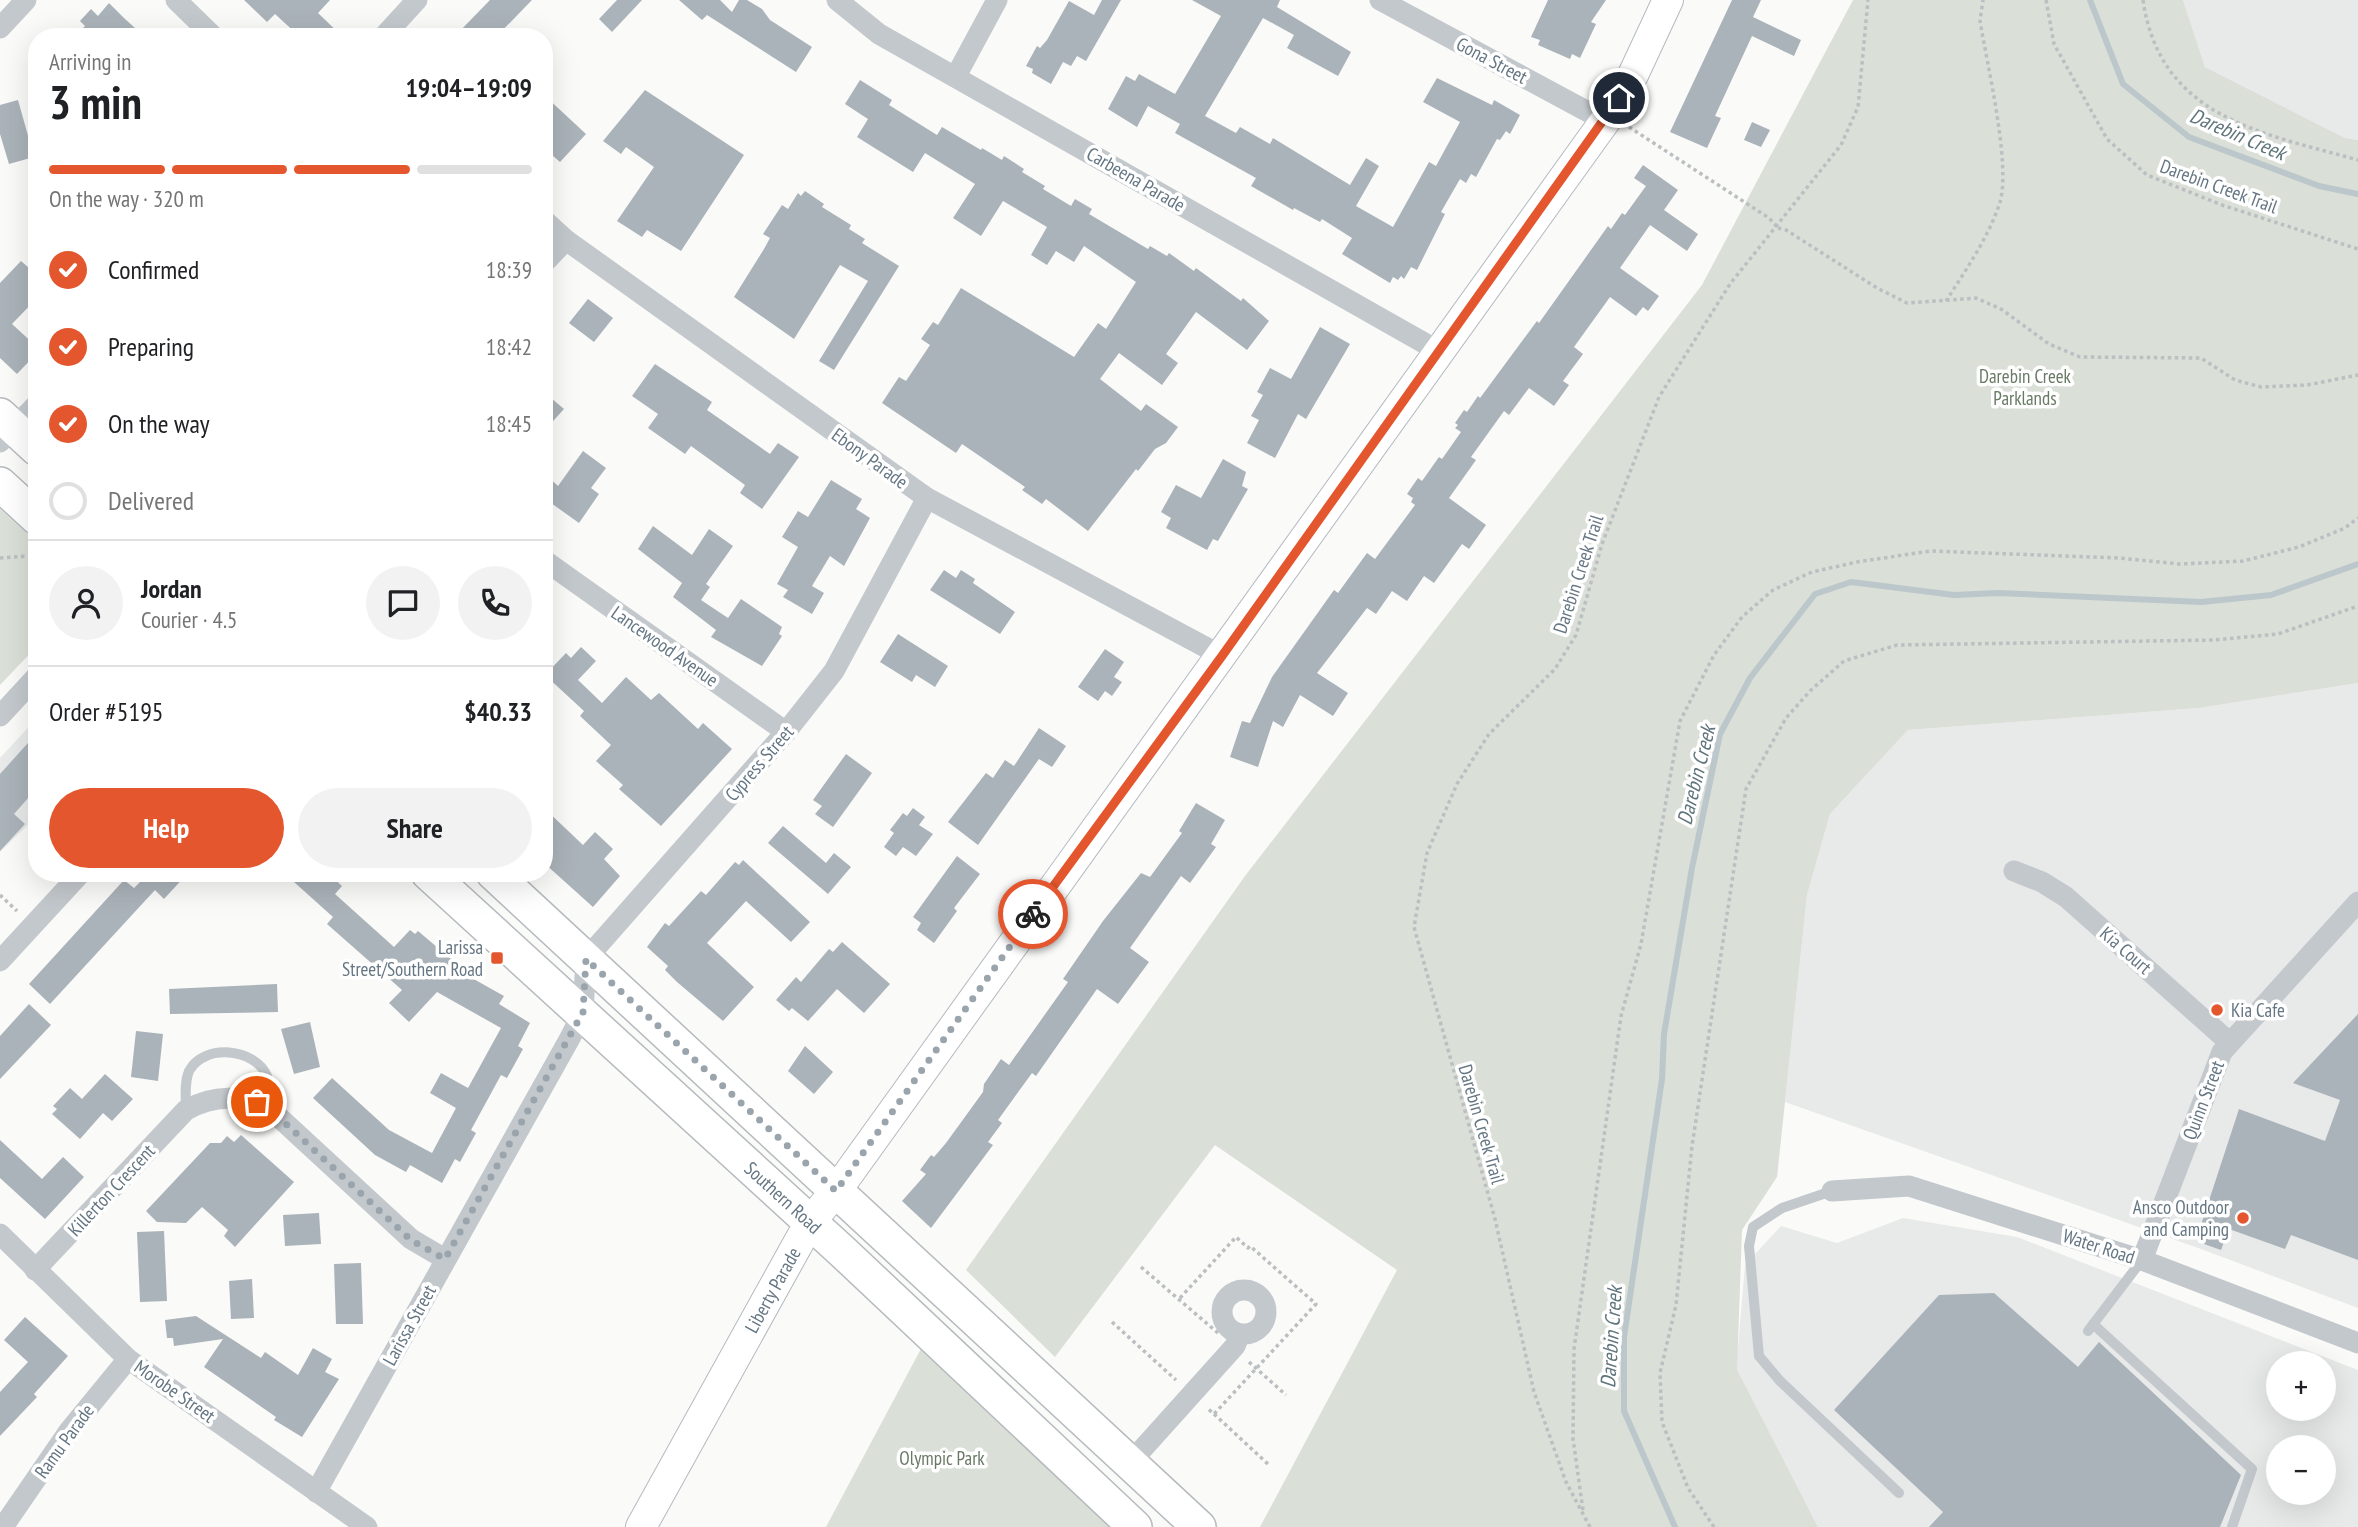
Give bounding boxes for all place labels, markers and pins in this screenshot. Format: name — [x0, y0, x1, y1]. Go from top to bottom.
pin — [1589, 68, 1649, 128]
place label: Larissa Street/Southern Road — [342, 935, 483, 981]
marker: Larissa Street/Southern Road — [489, 950, 505, 966]
place label: Kia Cafe — [2231, 998, 2285, 1022]
marker: Kia Cafe — [2209, 1002, 2225, 1018]
pin — [227, 1072, 287, 1132]
place label: Ansco Outdoor and Camping — [2133, 1195, 2230, 1241]
marker: Ansco Outdoor and Camping — [2235, 1210, 2251, 1226]

